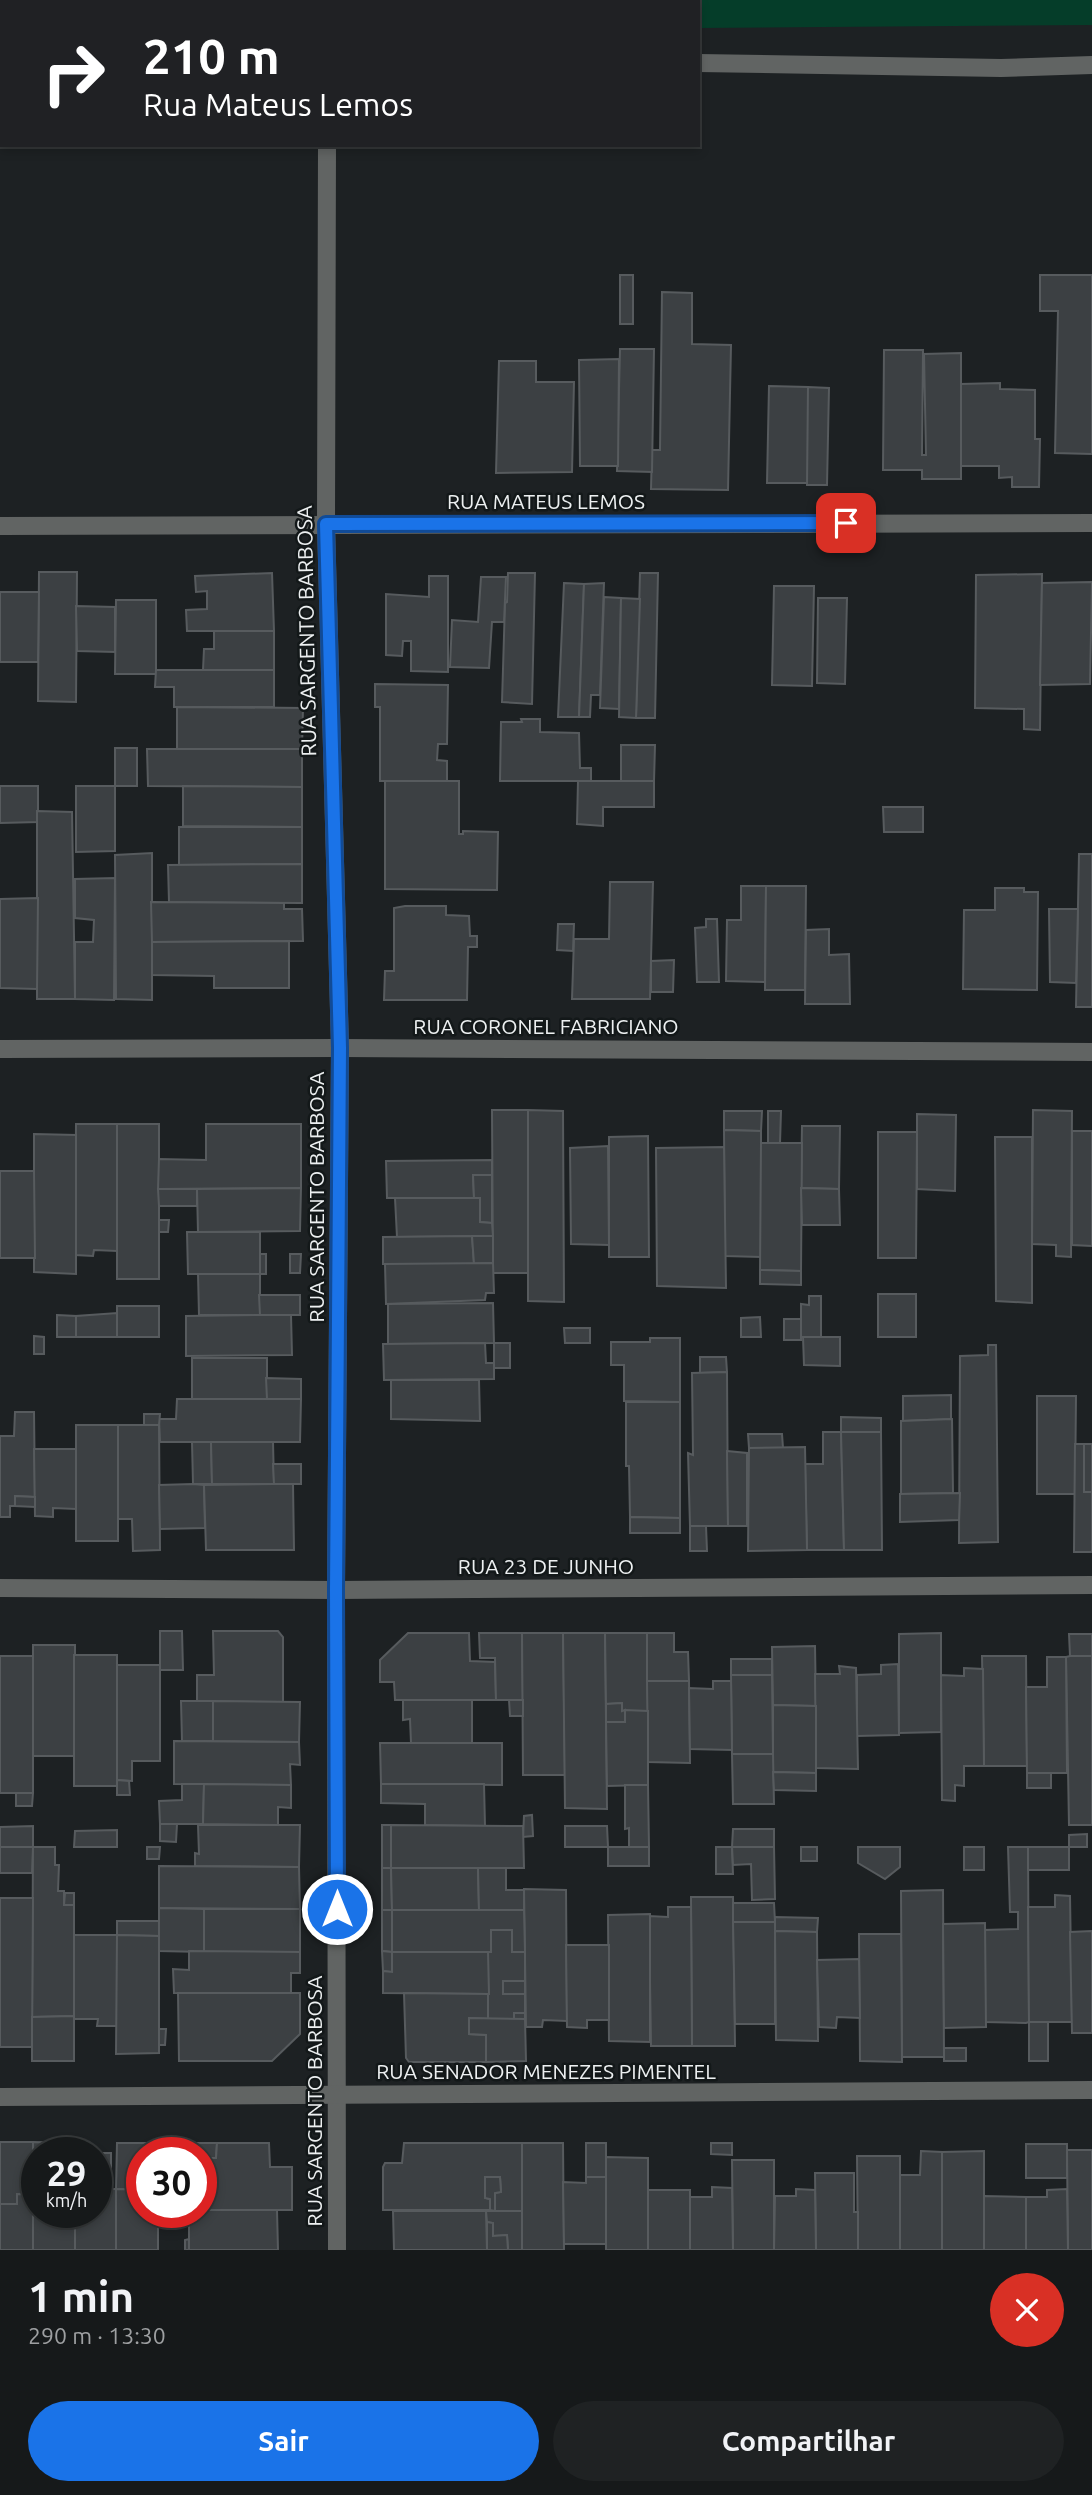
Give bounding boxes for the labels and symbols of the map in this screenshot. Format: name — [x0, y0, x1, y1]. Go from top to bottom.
street label: RUA MATEUS LEMOS — [447, 489, 645, 513]
pin — [816, 493, 876, 553]
street label: RUA SARGENTO BARBOSA — [292, 505, 320, 757]
street label: RUA CORONEL FABRICIANO — [413, 1014, 679, 1038]
street label: RUA SARGENTO BARBOSA — [304, 1071, 328, 1322]
street label: RUA 23 DE JUNHO — [458, 1554, 634, 1578]
position arrow — [300, 1872, 374, 1946]
street label: RUA SARGENTO BARBOSA — [302, 1975, 326, 2226]
street label: RUA SENADOR MENEZES PIMENTEL — [376, 2059, 716, 2083]
speed limit sign: 30 — [126, 2137, 217, 2228]

